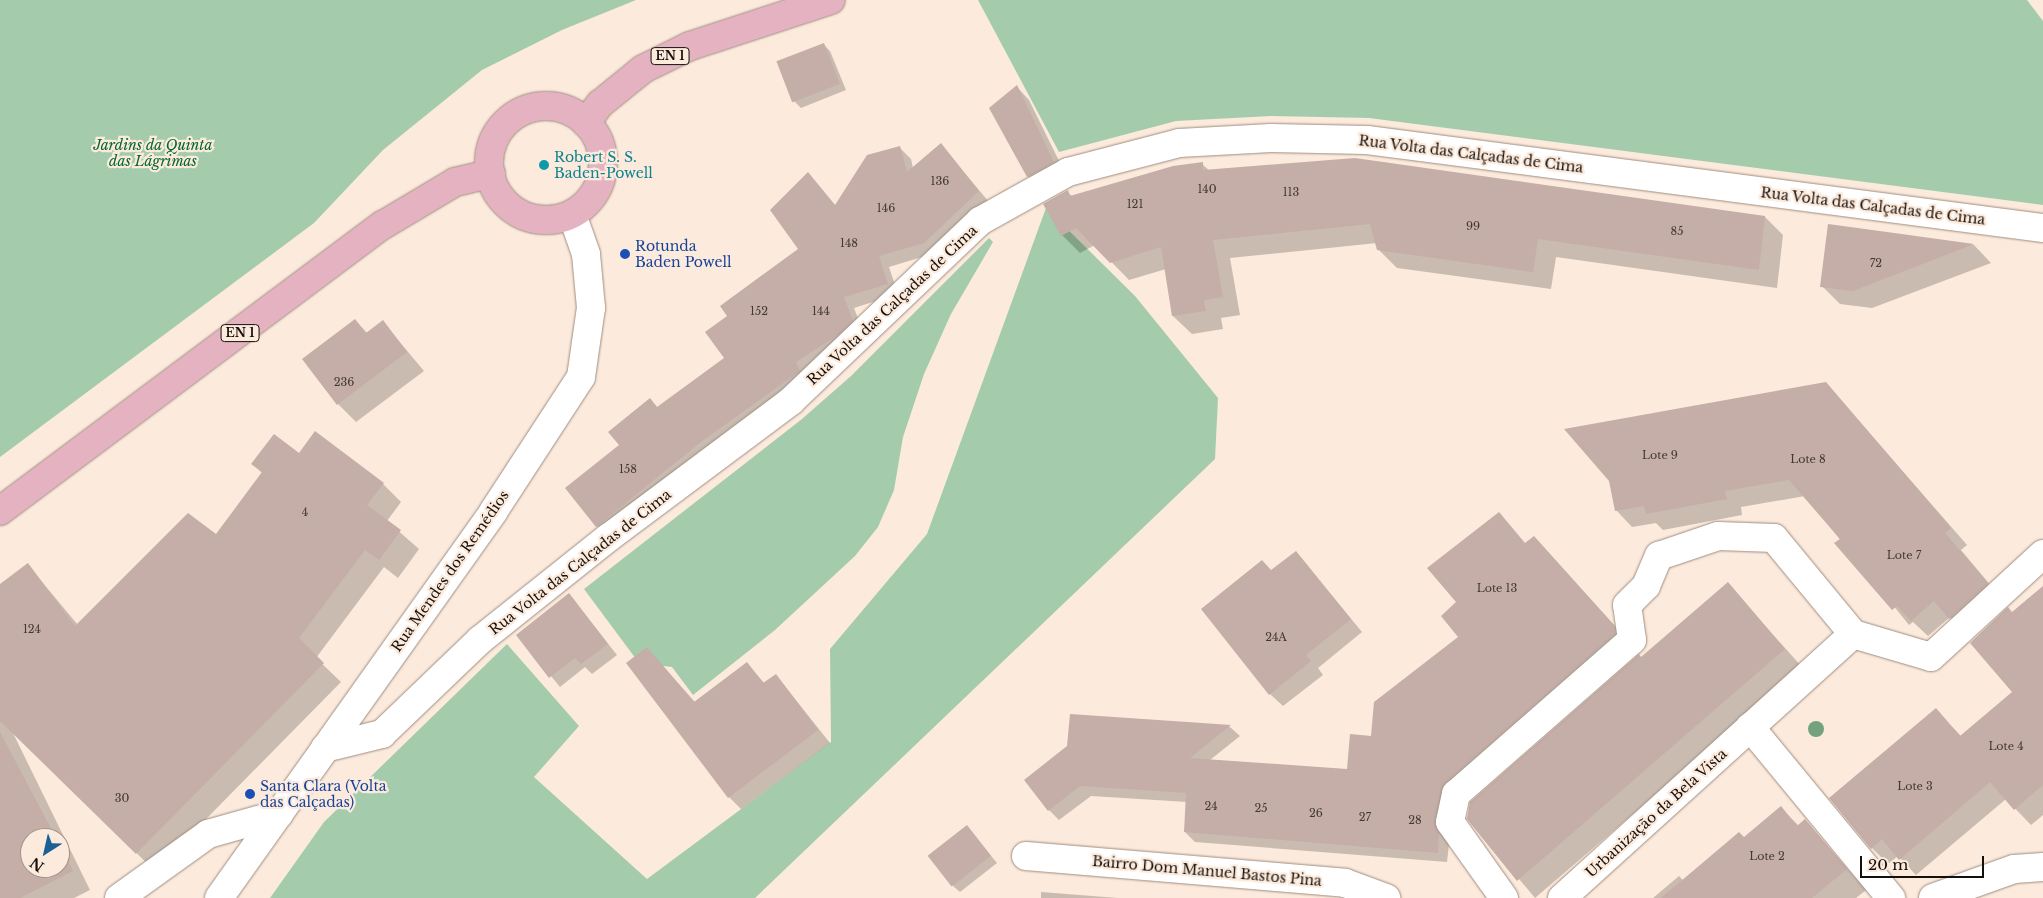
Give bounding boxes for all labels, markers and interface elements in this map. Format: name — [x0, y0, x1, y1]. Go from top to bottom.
road number: EN 1 — [650, 46, 690, 66]
street label: Rua Volta das Calçadas de Cima — [1357, 132, 1585, 176]
park label: Jardins da Quinta das Lágrimas — [93, 137, 213, 170]
place label: Robert S. S. Baden-Powell — [554, 149, 653, 182]
marker: Robert S. S. Baden-Powell — [538, 159, 550, 171]
house number: 136 — [931, 174, 949, 188]
house number: 140 — [1197, 182, 1217, 196]
street label: Rua Volta das Calçadas de Cima — [1759, 184, 1987, 228]
house number: 113 — [1283, 185, 1299, 199]
house number: 121 — [1127, 197, 1143, 211]
house number: 146 — [877, 201, 895, 215]
house number: 99 — [1466, 219, 1480, 233]
street label: Rua Volta das Calçadas de Cima — [803, 221, 981, 389]
house number: 85 — [1671, 224, 1683, 238]
house number: 148 — [840, 236, 858, 250]
place label: Rotunda Baden Powell — [635, 238, 732, 270]
marker: Rotunda Baden Powell — [619, 248, 631, 260]
house number: 72 — [1870, 256, 1882, 270]
house number: 152 — [750, 304, 768, 318]
house number: 144 — [812, 304, 830, 318]
road number: EN 1 — [220, 323, 260, 342]
house number: 236 — [334, 375, 354, 389]
house number: Lote 9 — [1642, 448, 1678, 462]
house number: Lote 8 — [1790, 452, 1826, 466]
house number: 158 — [619, 462, 637, 476]
street label: Rua Volta das Calçadas de Cima — [485, 486, 675, 638]
street label: Rua Mendes dos Remédios — [388, 487, 512, 655]
house number: 4 — [302, 505, 308, 519]
house number: Lote 7 — [1887, 548, 1921, 562]
house number: Lote 13 — [1477, 581, 1517, 595]
house number: 124 — [23, 622, 41, 636]
house number: 24A — [1265, 630, 1287, 644]
house number: Lote 4 — [1988, 739, 2024, 753]
street label: Urbanização da Bela Vista — [1582, 745, 1730, 881]
place label: Santa Clara (Volta das Calçadas) — [260, 778, 387, 810]
house number: Lote 3 — [1897, 779, 1933, 793]
marker: Santa Clara (Volta das Calçadas) — [244, 788, 256, 800]
house number: 30 — [115, 791, 129, 805]
house number: 24 — [1204, 799, 1218, 813]
house number: 25 — [1254, 801, 1268, 815]
house number: 26 — [1309, 806, 1323, 820]
house number: 27 — [1359, 810, 1371, 824]
house number: 28 — [1408, 813, 1422, 827]
north arrow — [20, 828, 70, 878]
scale bar — [1863, 846, 1987, 878]
house number: Lote 2 — [1749, 849, 1785, 863]
text: N — [26, 853, 48, 876]
street label: Bairro Dom Manuel Bastos Pina — [1092, 853, 1322, 889]
text: 20 m — [1868, 855, 1908, 874]

